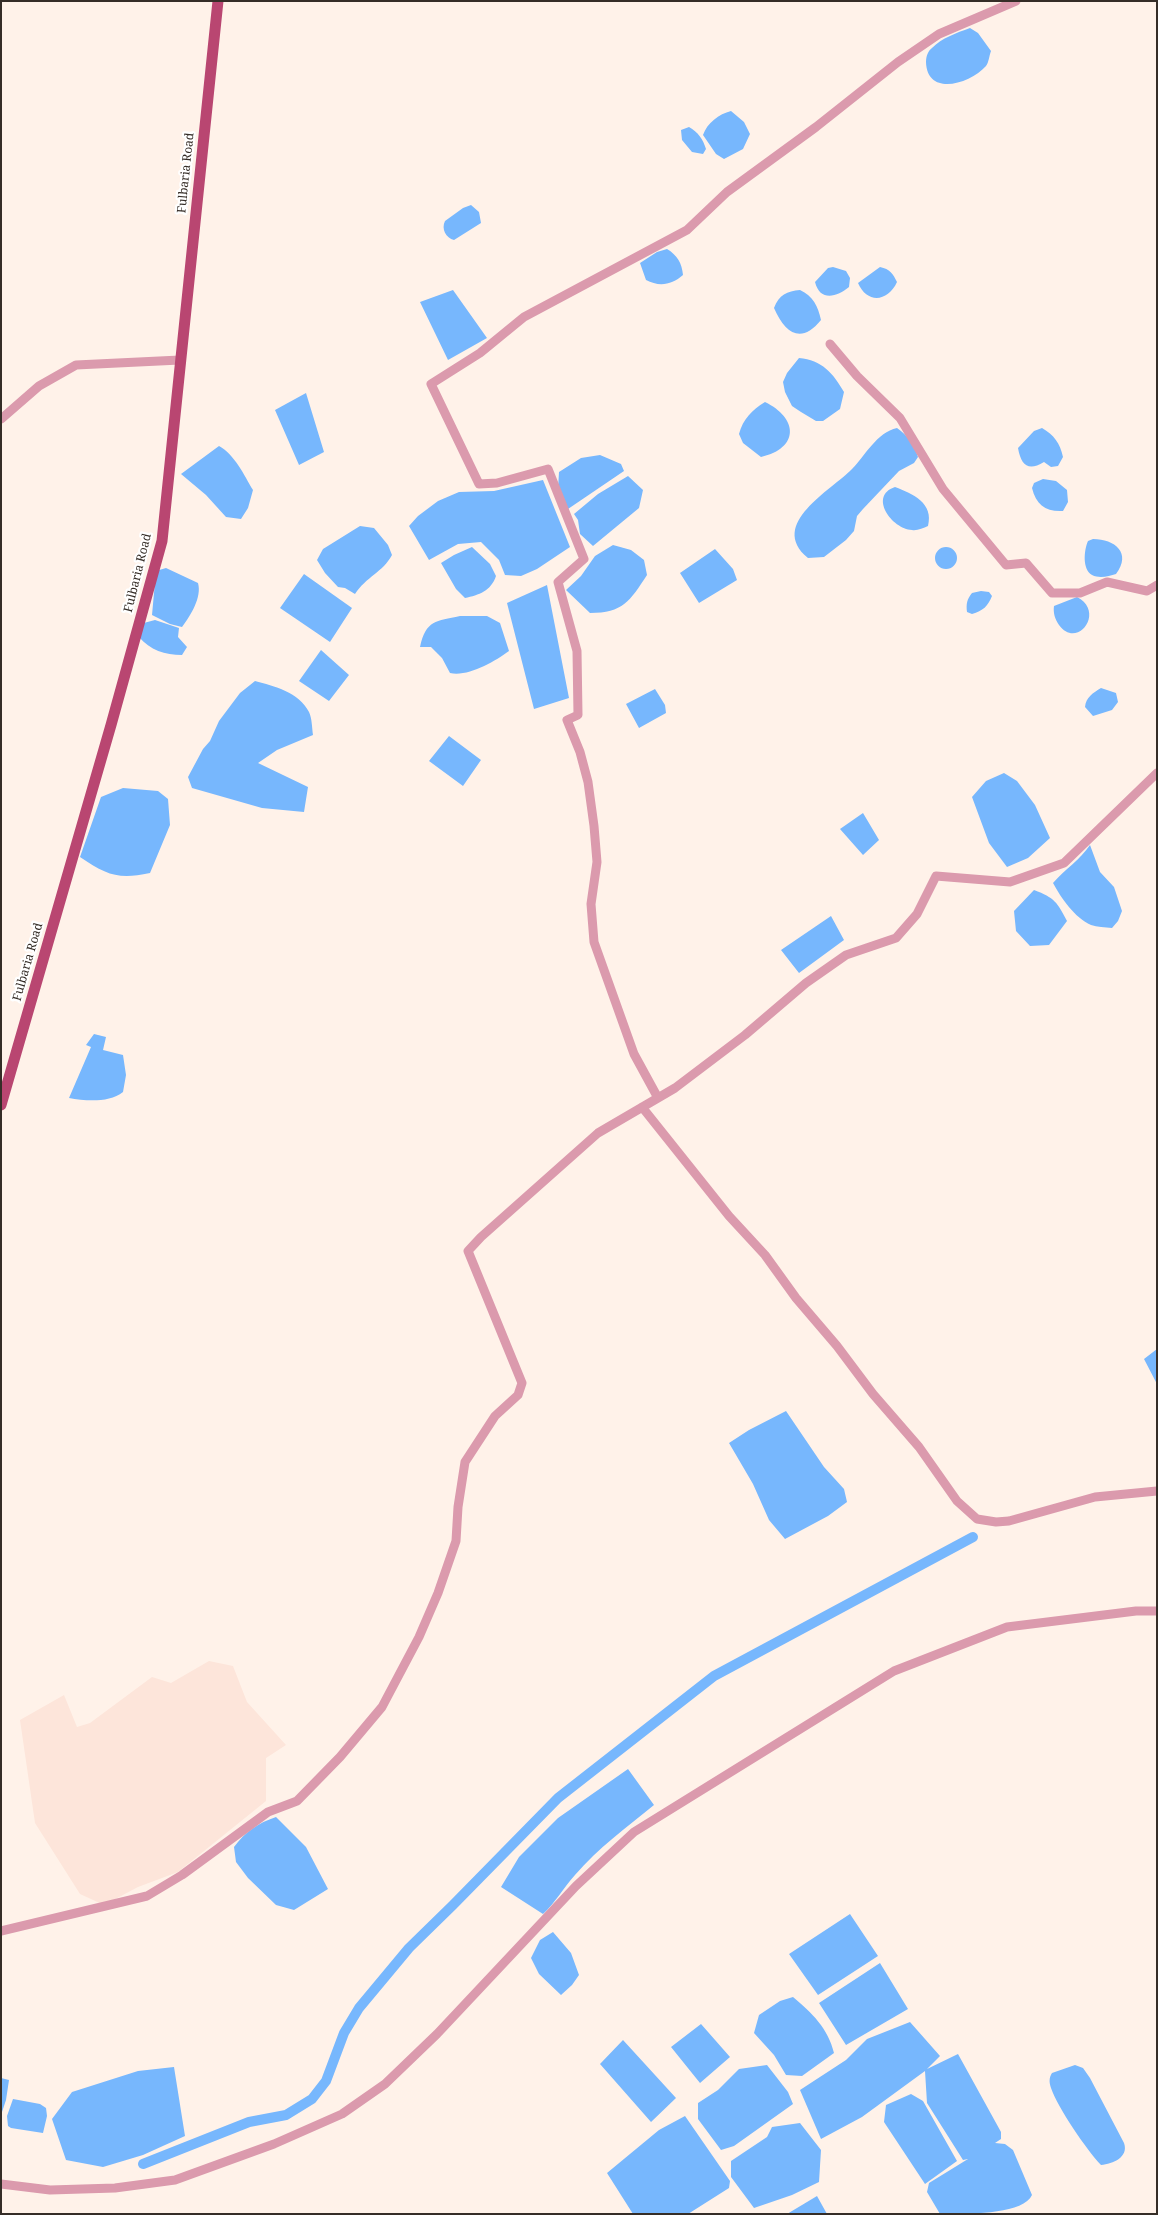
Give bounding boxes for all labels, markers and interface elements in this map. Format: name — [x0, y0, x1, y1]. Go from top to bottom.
street label: Fulbaria Road — [175, 132, 197, 214]
street label: Fulbaria Road — [121, 532, 155, 614]
street label: Fulbaria Road — [10, 921, 46, 1003]

